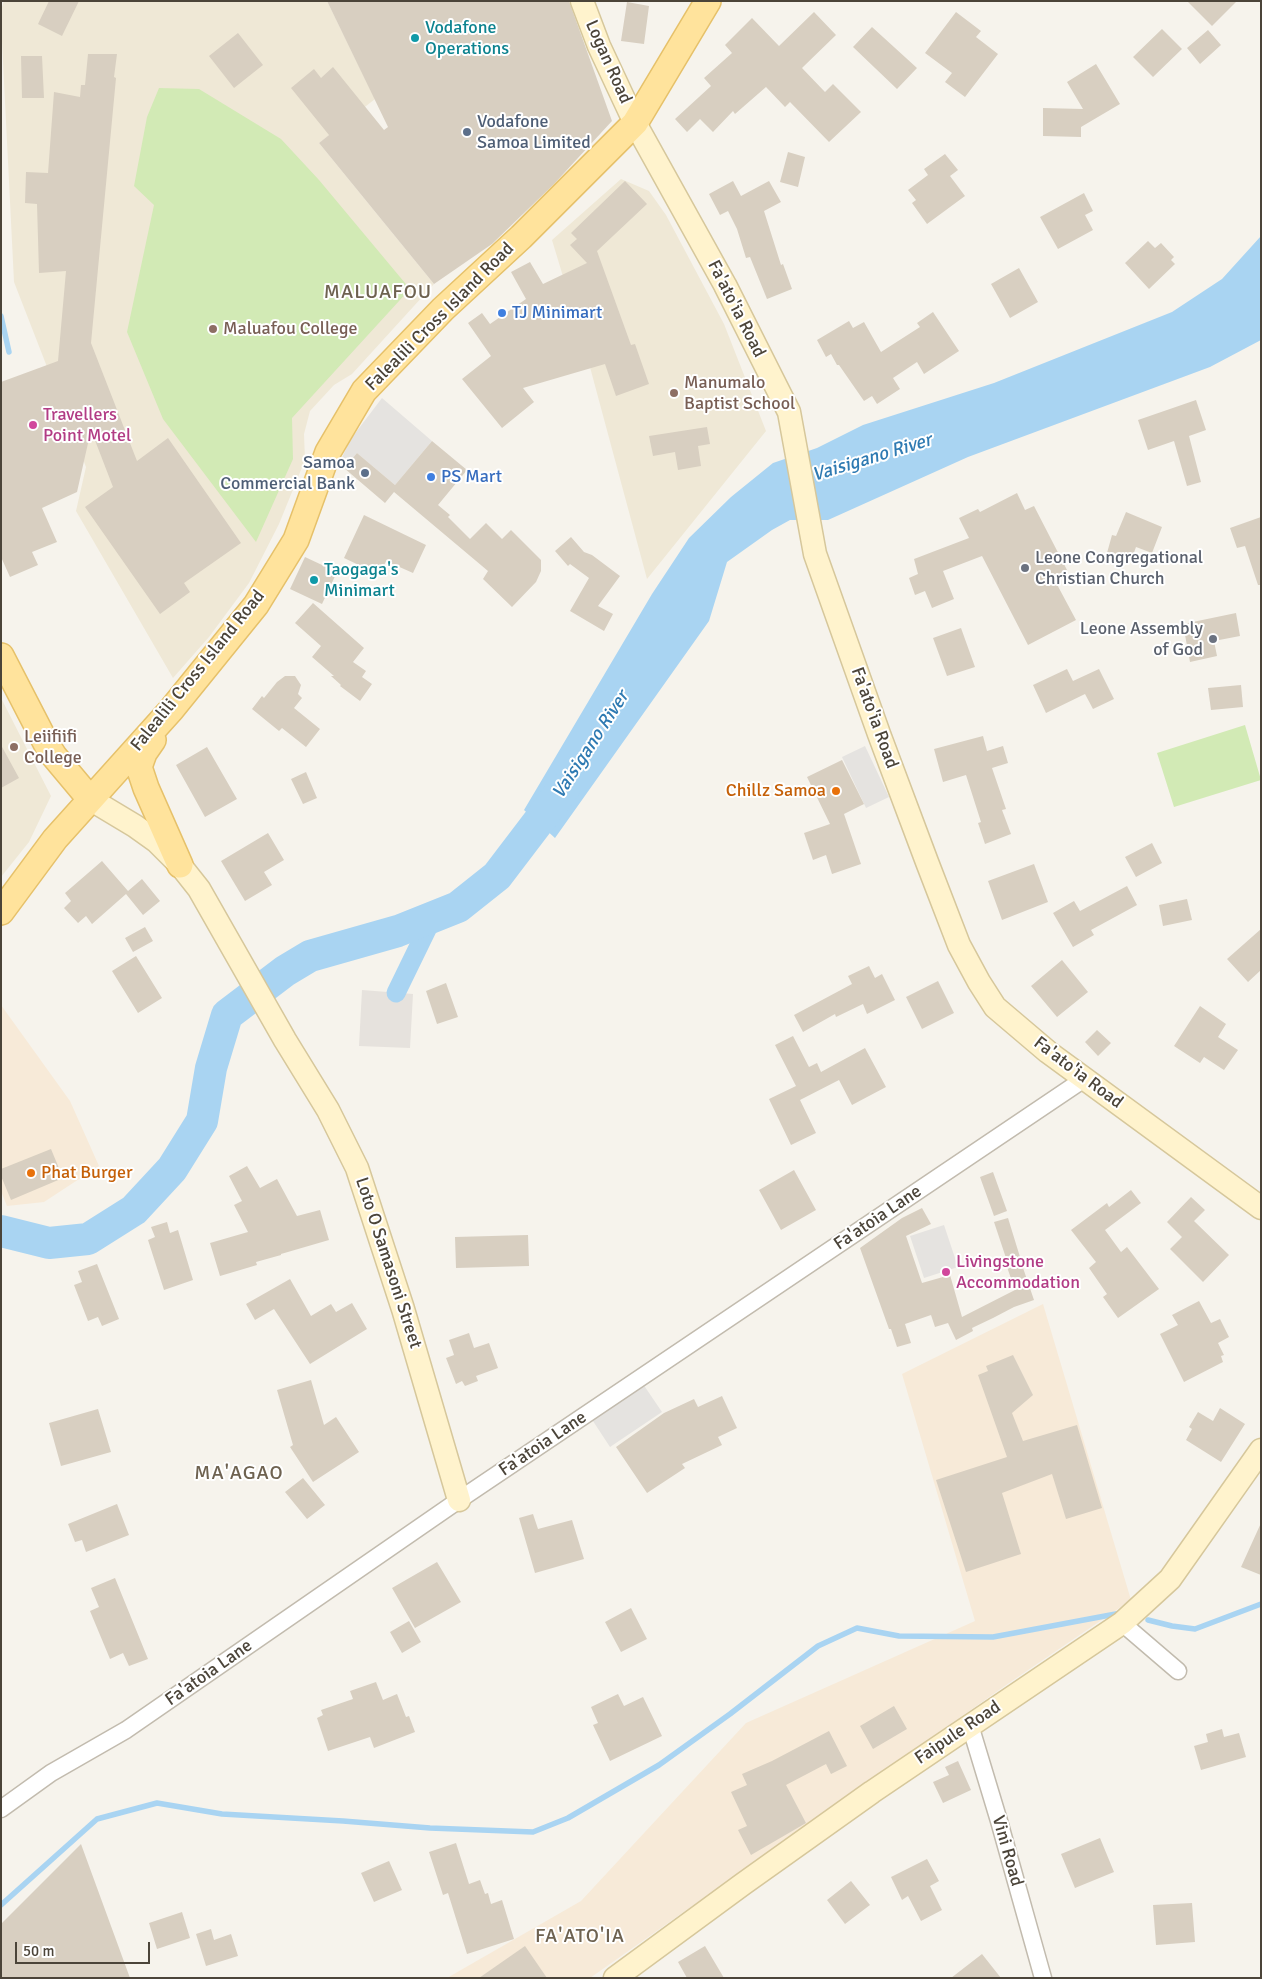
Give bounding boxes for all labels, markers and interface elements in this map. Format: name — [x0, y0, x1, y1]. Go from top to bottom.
place label: Vodafone Operations — [425, 17, 509, 59]
street label: Logan Road — [580, 17, 636, 107]
marker: Vodafone Operations — [409, 32, 421, 44]
place label: Vodafone Samoa Limited — [477, 111, 591, 154]
marker: Vodafone Samoa Limited — [461, 126, 473, 138]
street label: Falealili Cross Island Road — [361, 238, 519, 396]
street label: Fa'ato'ia Road — [702, 257, 770, 361]
district label: MALUAFOU — [323, 281, 433, 305]
place label: TJ Minimart — [512, 302, 602, 324]
marker: TJ Minimart — [496, 307, 508, 319]
place label: Maluafou College — [223, 318, 358, 340]
marker: Maluafou College — [207, 323, 219, 335]
place label: Manumalo Baptist School — [684, 372, 795, 414]
marker: Manumalo Baptist School — [668, 387, 680, 399]
place label: Travellers Point Motel — [43, 404, 131, 446]
marker: Travellers Point Motel — [27, 419, 39, 431]
water label: Vaisigano River — [809, 429, 935, 487]
place label: Samoa Commercial Bank — [220, 452, 355, 494]
place label: PS Mart — [441, 466, 502, 488]
marker: Samoa Commercial Bank — [359, 467, 371, 479]
marker: PS Mart — [425, 471, 437, 483]
place label: Leone Congregational Christian Church — [1035, 547, 1203, 590]
place label: Taogaga's Minimart — [324, 559, 399, 602]
marker: Leone Congregational Christian Church — [1019, 562, 1031, 574]
marker: Taogaga's Minimart — [308, 574, 320, 586]
street label: Falealili Cross Island Road — [126, 586, 270, 756]
place label: Leone Assembly of God — [1080, 618, 1203, 660]
marker: Leone Assembly of God — [1207, 633, 1219, 645]
street label: Fa'ato'ia Road — [846, 664, 902, 772]
water label: Vaisigano River — [548, 687, 634, 803]
place label: Leiifiifi College — [24, 726, 82, 769]
marker: Leiifiifi College — [8, 741, 20, 753]
place label: Chillz Samoa — [726, 780, 826, 802]
marker: Chillz Samoa — [830, 785, 842, 797]
street label: Fa'ato'ia Road — [1029, 1032, 1127, 1114]
place label: Phat Burger — [41, 1162, 133, 1184]
marker: Phat Burger — [25, 1167, 37, 1179]
street label: Loto O Samasoni Street — [350, 1175, 426, 1351]
street label: Fa'atoia Lane — [830, 1181, 926, 1255]
place label: Livingstone Accommodation — [956, 1251, 1080, 1294]
marker: Livingstone Accommodation — [940, 1266, 952, 1278]
street label: Fa'atoia Lane — [495, 1407, 591, 1481]
district label: MA'AGAO — [193, 1462, 285, 1486]
street label: Fa'atoia Lane — [161, 1635, 257, 1711]
street label: Faipule Road — [911, 1696, 1005, 1770]
street label: Vini Road — [987, 1813, 1027, 1889]
district label: FA'ATO'IA — [534, 1925, 626, 1949]
scale bar — [18, 1932, 152, 1964]
text: 50 m — [23, 1942, 54, 1960]

